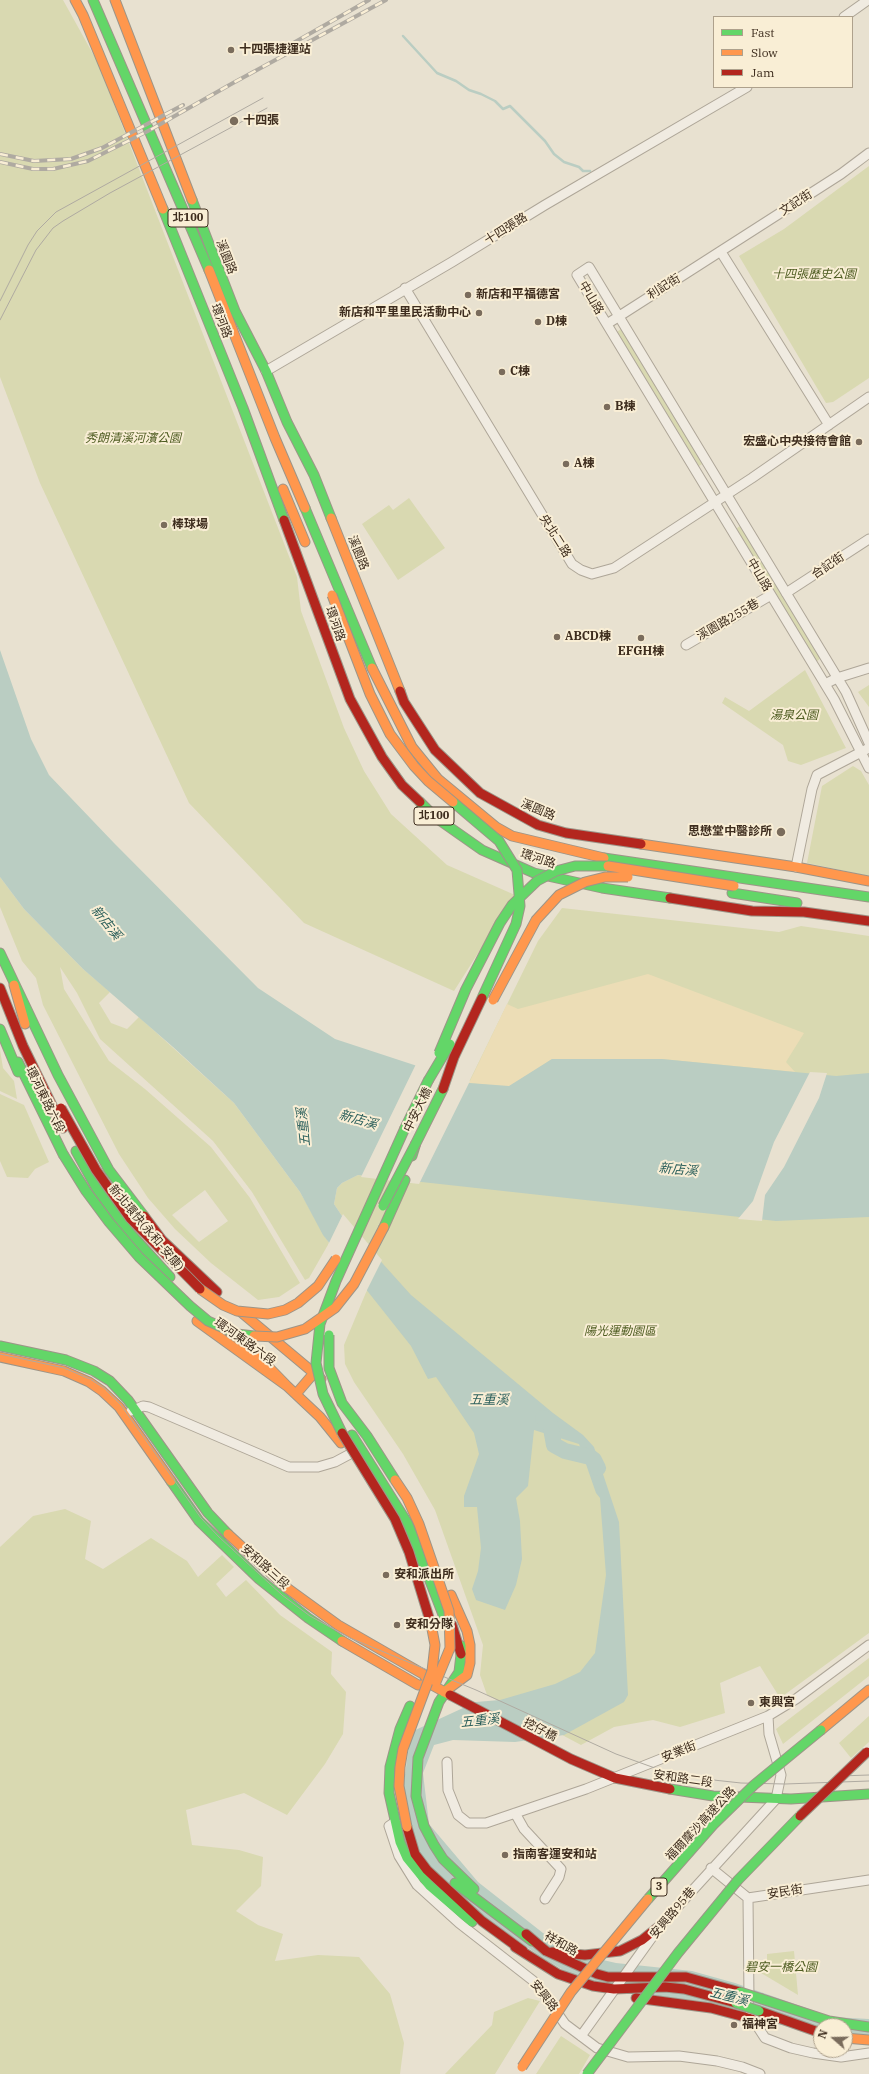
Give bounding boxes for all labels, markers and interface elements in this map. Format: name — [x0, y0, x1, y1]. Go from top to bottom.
legend — [713, 16, 853, 88]
text: Fast — [751, 25, 775, 40]
place label: 十四張捷運站 — [239, 43, 311, 57]
marker: 十四張捷運站 — [226, 45, 236, 55]
text: Slow — [751, 45, 778, 60]
text: Jam — [751, 65, 774, 80]
place label: 十四張 — [243, 114, 279, 128]
marker: 十四張 — [228, 115, 240, 127]
street label: 文記街 — [777, 187, 815, 219]
road number: 北100 — [168, 209, 208, 227]
street label: 十四張路 — [482, 210, 530, 248]
street label: 溪園路 — [213, 238, 239, 276]
park label: 十四張歷史公園 — [772, 268, 856, 282]
street label: 利記街 — [645, 271, 683, 303]
street label: 中山路 — [576, 279, 606, 317]
place label: 新店和平福德宮 — [476, 288, 560, 302]
marker: 新店和平福德宮 — [463, 290, 473, 300]
street label: 環河路 — [208, 302, 234, 340]
place label: 新店和平里里民活動中心 — [339, 306, 471, 320]
marker: 新店和平里里民活動中心 — [474, 308, 484, 318]
place label: D棟 — [546, 315, 567, 329]
marker: D棟 — [533, 317, 543, 327]
place label: C棟 — [510, 365, 530, 379]
marker: C棟 — [497, 367, 507, 377]
place label: B棟 — [615, 400, 635, 414]
marker: B棟 — [602, 402, 612, 412]
park label: 秀朗清溪河濱公園 — [85, 432, 181, 446]
place label: 宏盛心中央接待會館 — [743, 435, 851, 449]
marker: 宏盛心中央接待會館 — [854, 437, 864, 447]
place label: A棟 — [574, 457, 594, 471]
marker: A棟 — [561, 459, 571, 469]
street label: 央北二路 — [536, 512, 574, 560]
place label: 棒球場 — [172, 518, 208, 532]
marker: 棒球場 — [159, 520, 169, 530]
street label: 溪園路 — [345, 534, 371, 572]
street label: 合記街 — [809, 550, 847, 582]
street label: 中山路 — [744, 556, 774, 594]
street label: 溪園路255巷 — [694, 596, 762, 644]
street label: 環河路 — [322, 605, 348, 643]
place label: ABCD棟 — [565, 630, 611, 644]
marker: ABCD棟 — [552, 632, 562, 642]
marker: EFGH棟 — [636, 633, 646, 643]
place label: EFGH棟 — [618, 645, 664, 659]
park label: 湯泉公園 — [770, 709, 818, 723]
street label: 溪園路 — [519, 796, 557, 824]
road number: 北100 — [414, 807, 454, 825]
place label: 思懋堂中醫診所 — [688, 825, 772, 839]
marker: 思懋堂中醫診所 — [775, 826, 787, 838]
street label: 環河路 — [519, 847, 557, 871]
water label: 新店溪 — [88, 903, 124, 943]
street label: 環河東路六段 — [23, 1064, 67, 1136]
street label: 中安大橋 — [401, 1085, 435, 1135]
water label: 五重溪 — [294, 1107, 314, 1147]
water label: 新店溪 — [337, 1107, 379, 1133]
water label: 新店溪 — [658, 1161, 698, 1179]
street label: 新北環快(永和-安康) — [106, 1182, 186, 1274]
street label: 環河東路六段 — [212, 1315, 278, 1369]
park label: 陽光運動園區 — [584, 1325, 656, 1339]
water label: 五重溪 — [470, 1392, 508, 1408]
street label: 安和路三段 — [238, 1542, 292, 1592]
place label: 安和派出所 — [394, 1568, 454, 1582]
marker: 安和派出所 — [381, 1570, 391, 1580]
place label: 安和分隊 — [405, 1618, 453, 1632]
marker: 安和分隊 — [392, 1620, 402, 1630]
place label: 東興宮 — [759, 1696, 795, 1710]
marker: 東興宮 — [746, 1698, 756, 1708]
water label: 五重溪 — [460, 1711, 500, 1731]
street label: 挖仔橋 — [521, 1715, 559, 1745]
street label: 安業街 — [660, 1739, 698, 1765]
street label: 安和路二段 — [652, 1768, 714, 1790]
street label: 福爾摩沙高速公路 — [663, 1784, 739, 1864]
place label: 指南客運安和站 — [513, 1848, 597, 1862]
marker: 指南客運安和站 — [500, 1850, 510, 1860]
road number: 3 — [651, 1878, 667, 1896]
street label: 安民街 — [766, 1882, 804, 1902]
street label: 安興路95巷 — [647, 1884, 699, 1942]
street label: 祥和路 — [542, 1929, 580, 1959]
park label: 碧安一橋公園 — [745, 1961, 817, 1975]
street label: 安興路 — [527, 1977, 561, 2015]
water label: 五重溪 — [708, 1985, 750, 2009]
place label: 福神宮 — [742, 2018, 778, 2032]
north arrow — [813, 2018, 853, 2058]
marker: 福神宮 — [729, 2020, 739, 2030]
text: N — [815, 2028, 831, 2041]

